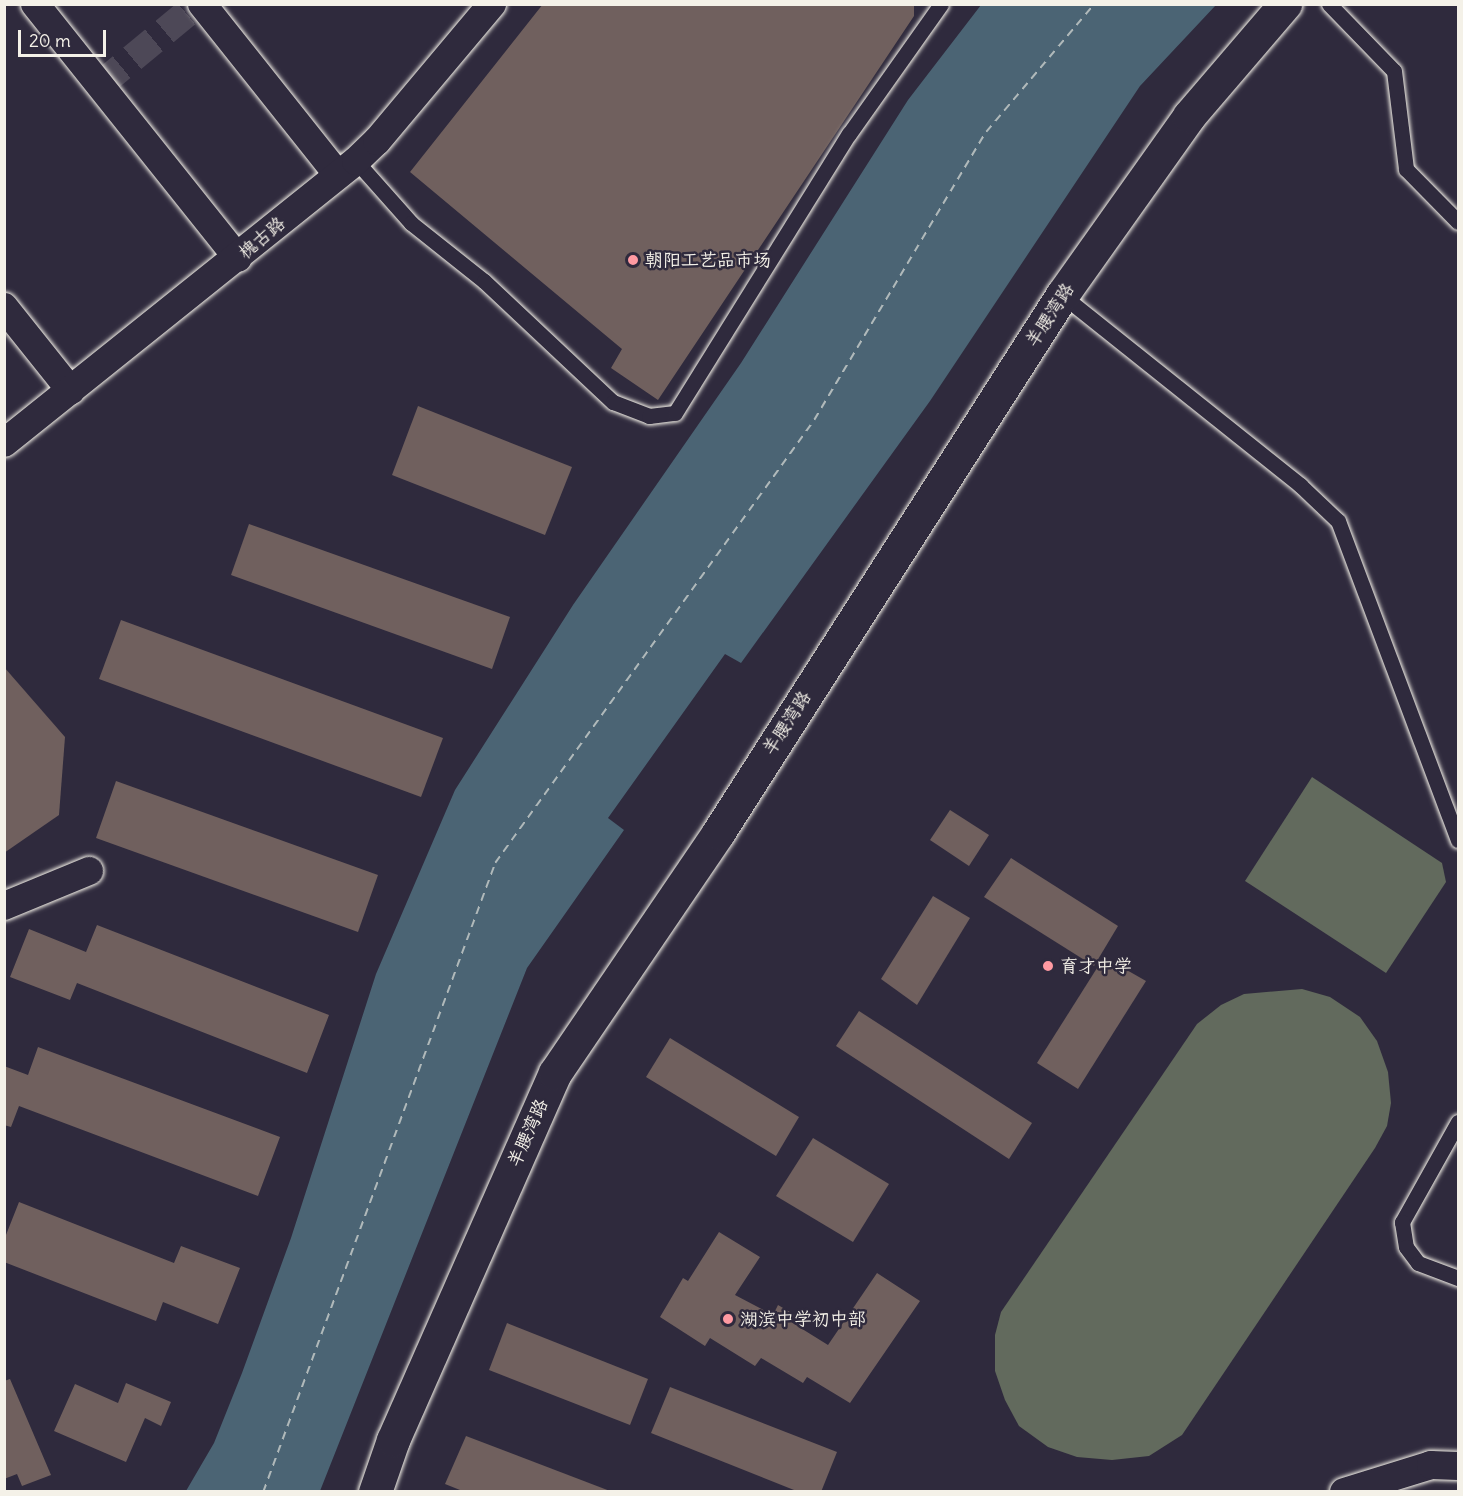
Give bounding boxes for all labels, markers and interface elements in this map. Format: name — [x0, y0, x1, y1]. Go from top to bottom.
scale bar — [21, 18, 110, 56]
text: 20 m — [29, 29, 71, 52]
street label: 槐古路 — [234, 212, 290, 264]
place label: 朝阳工艺品市场 — [645, 249, 771, 271]
marker: 朝阳工艺品市场 — [626, 253, 640, 267]
street label: 羊腰湾路 — [1021, 279, 1079, 351]
street label: 羊腰湾路 — [758, 687, 816, 759]
place label: 育才中学 — [1060, 955, 1132, 977]
marker: 育才中学 — [1041, 959, 1055, 973]
street label: 羊腰湾路 — [503, 1096, 553, 1170]
place label: 湖滨中学初中部 — [740, 1308, 866, 1330]
marker: 湖滨中学初中部 — [721, 1312, 735, 1326]

